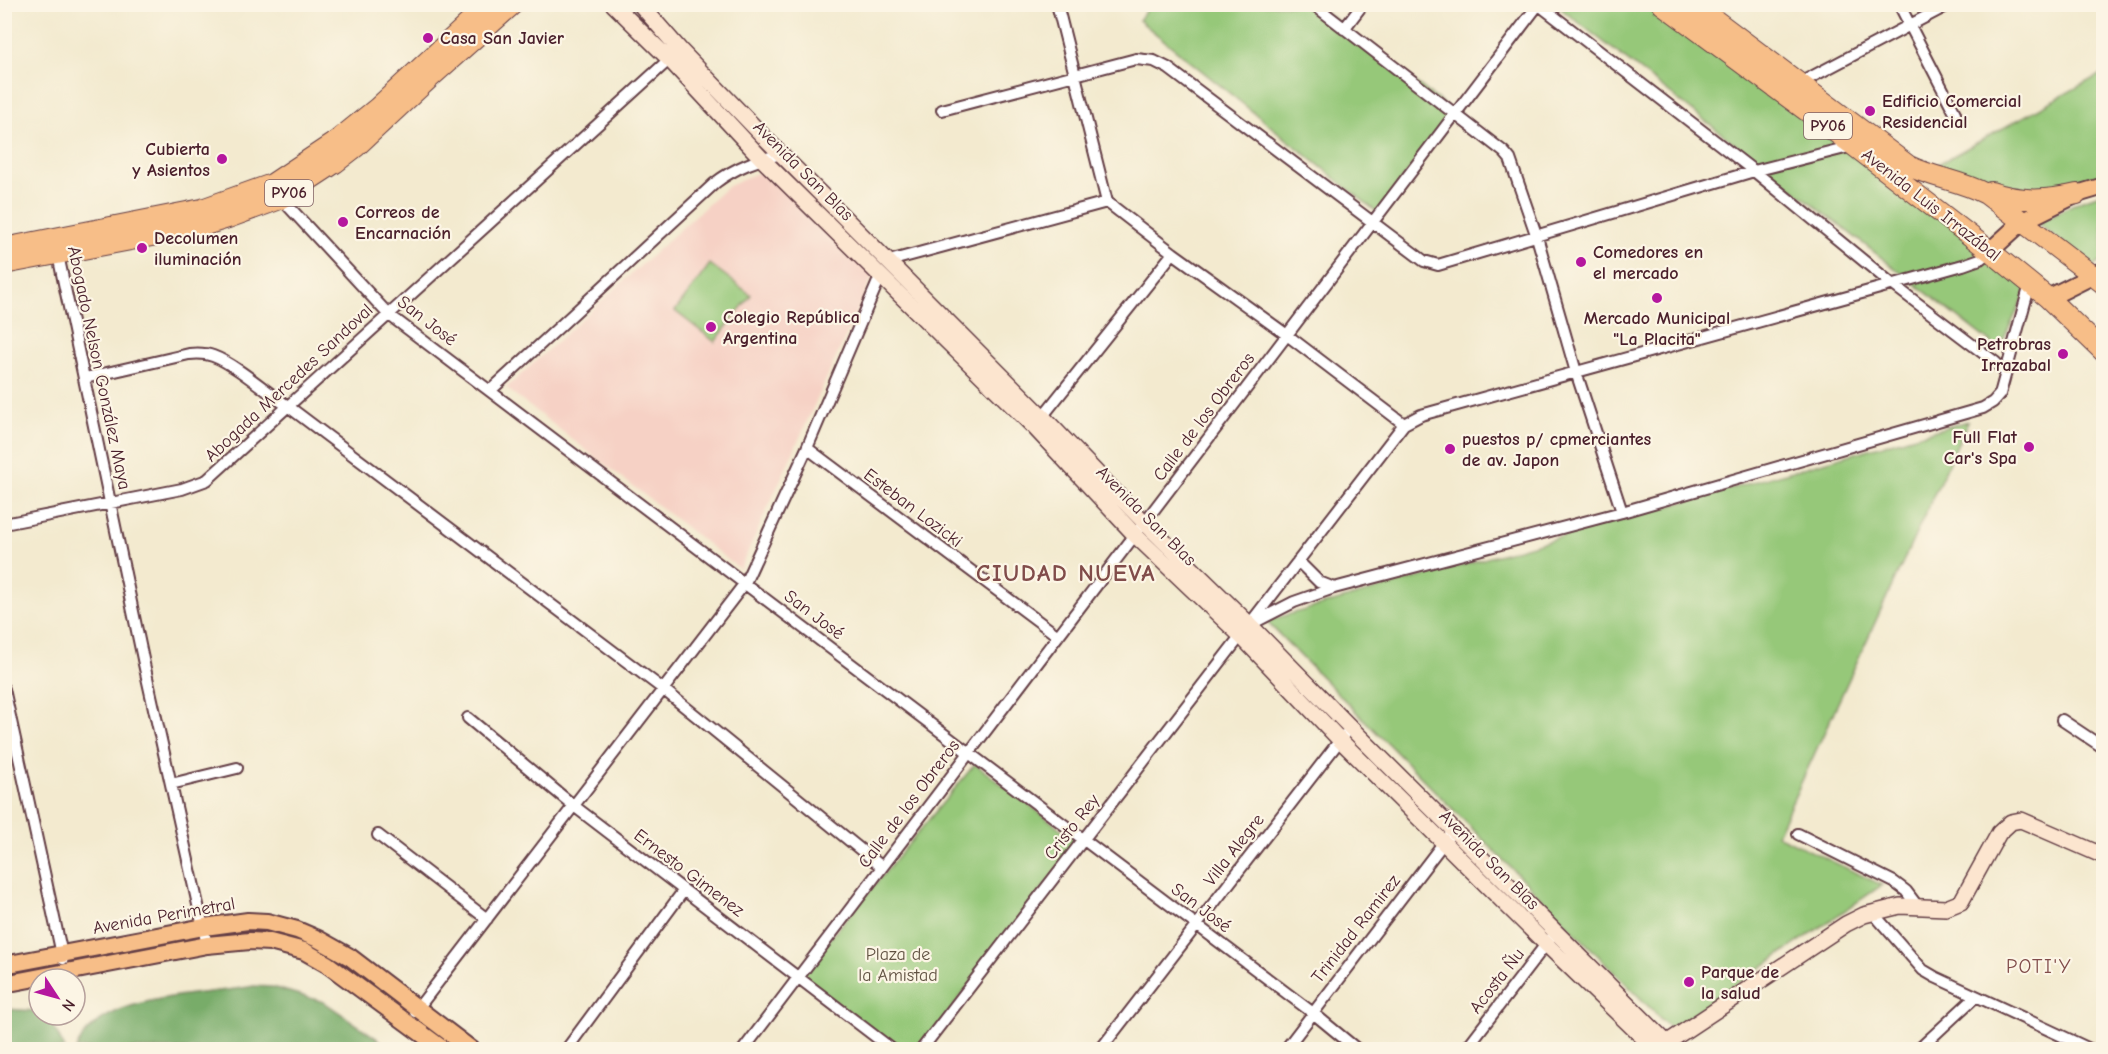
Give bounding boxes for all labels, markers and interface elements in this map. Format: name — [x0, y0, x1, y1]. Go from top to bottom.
place label: Casa San Javier — [440, 28, 565, 49]
marker: Casa San Javier — [421, 31, 435, 45]
place label: Edificio Comercial Residencial — [1882, 91, 2021, 133]
marker: Edificio Comercial Residencial — [1863, 104, 1877, 118]
road number: PY06 — [1804, 113, 1852, 139]
street label: Avenida San Blas — [749, 117, 857, 225]
place label: Cubierta y Asientos — [132, 139, 210, 181]
street label: Avenida Luis Irrazábal — [1857, 144, 2005, 266]
marker: Cubierta y Asientos — [215, 152, 229, 166]
road number: PY06 — [265, 180, 313, 206]
place label: Correos de Encarnación — [355, 202, 451, 244]
marker: Correos de Encarnación — [336, 215, 350, 229]
place label: Decolumen iluminación — [154, 228, 241, 270]
marker: Decolumen iluminación — [135, 241, 149, 255]
place label: Comedores en el mercado — [1593, 242, 1703, 284]
street label: Abogado Nelson González Maya — [63, 244, 135, 492]
marker: Comedores en el mercado — [1574, 255, 1588, 269]
street label: San José — [393, 291, 461, 351]
marker: Mercado Municipal "La Placita" — [1650, 291, 1664, 305]
street label: Abogada Mercedes Sandoval — [201, 300, 377, 466]
place label: Colegio República Argentina — [723, 307, 860, 349]
place label: Mercado Municipal "La Placita" — [1584, 308, 1730, 350]
marker: Colegio República Argentina — [704, 320, 718, 334]
place label: Petrobras Irrazabal — [1977, 334, 2051, 376]
marker: Petrobras Irrazabal — [2056, 347, 2070, 361]
street label: Calle de los Obreros — [1149, 349, 1259, 485]
place label: Full Flat Car's Spa — [1944, 427, 2018, 469]
place label: puestos p/ cpmerciantes de av. Japon — [1462, 429, 1651, 471]
marker: Full Flat Car's Spa — [2022, 440, 2036, 454]
marker: puestos p/ cpmerciantes de av. Japon — [1443, 442, 1457, 456]
street label: Avenida San Blas — [1092, 462, 1200, 570]
street label: Esteban Lozicki — [860, 464, 966, 552]
district label: CIUDAD NUEVA — [976, 559, 1156, 587]
street label: San José — [780, 586, 848, 644]
street label: Calle de los Obreros — [854, 736, 964, 872]
street label: Cristo Rey — [1040, 789, 1105, 864]
street label: Avenida San Blas — [1435, 806, 1543, 914]
street label: Villa Alegre — [1199, 810, 1269, 890]
street label: Ernesto Gimenez — [630, 825, 748, 921]
street label: Trinidad Ramirez — [1307, 871, 1405, 987]
street label: San José — [1167, 879, 1235, 937]
street label: Avenida Perimetral — [91, 893, 237, 939]
park label: Plaza de la Amistad — [858, 944, 938, 986]
street label: Acosta Ñu — [1465, 944, 1529, 1018]
district label: POTI'Y — [2006, 955, 2072, 978]
place label: Parque de la salud — [1701, 962, 1779, 1004]
north arrow — [27, 967, 87, 1027]
marker: Parque de la salud — [1682, 975, 1696, 989]
text: N — [58, 996, 79, 1015]

